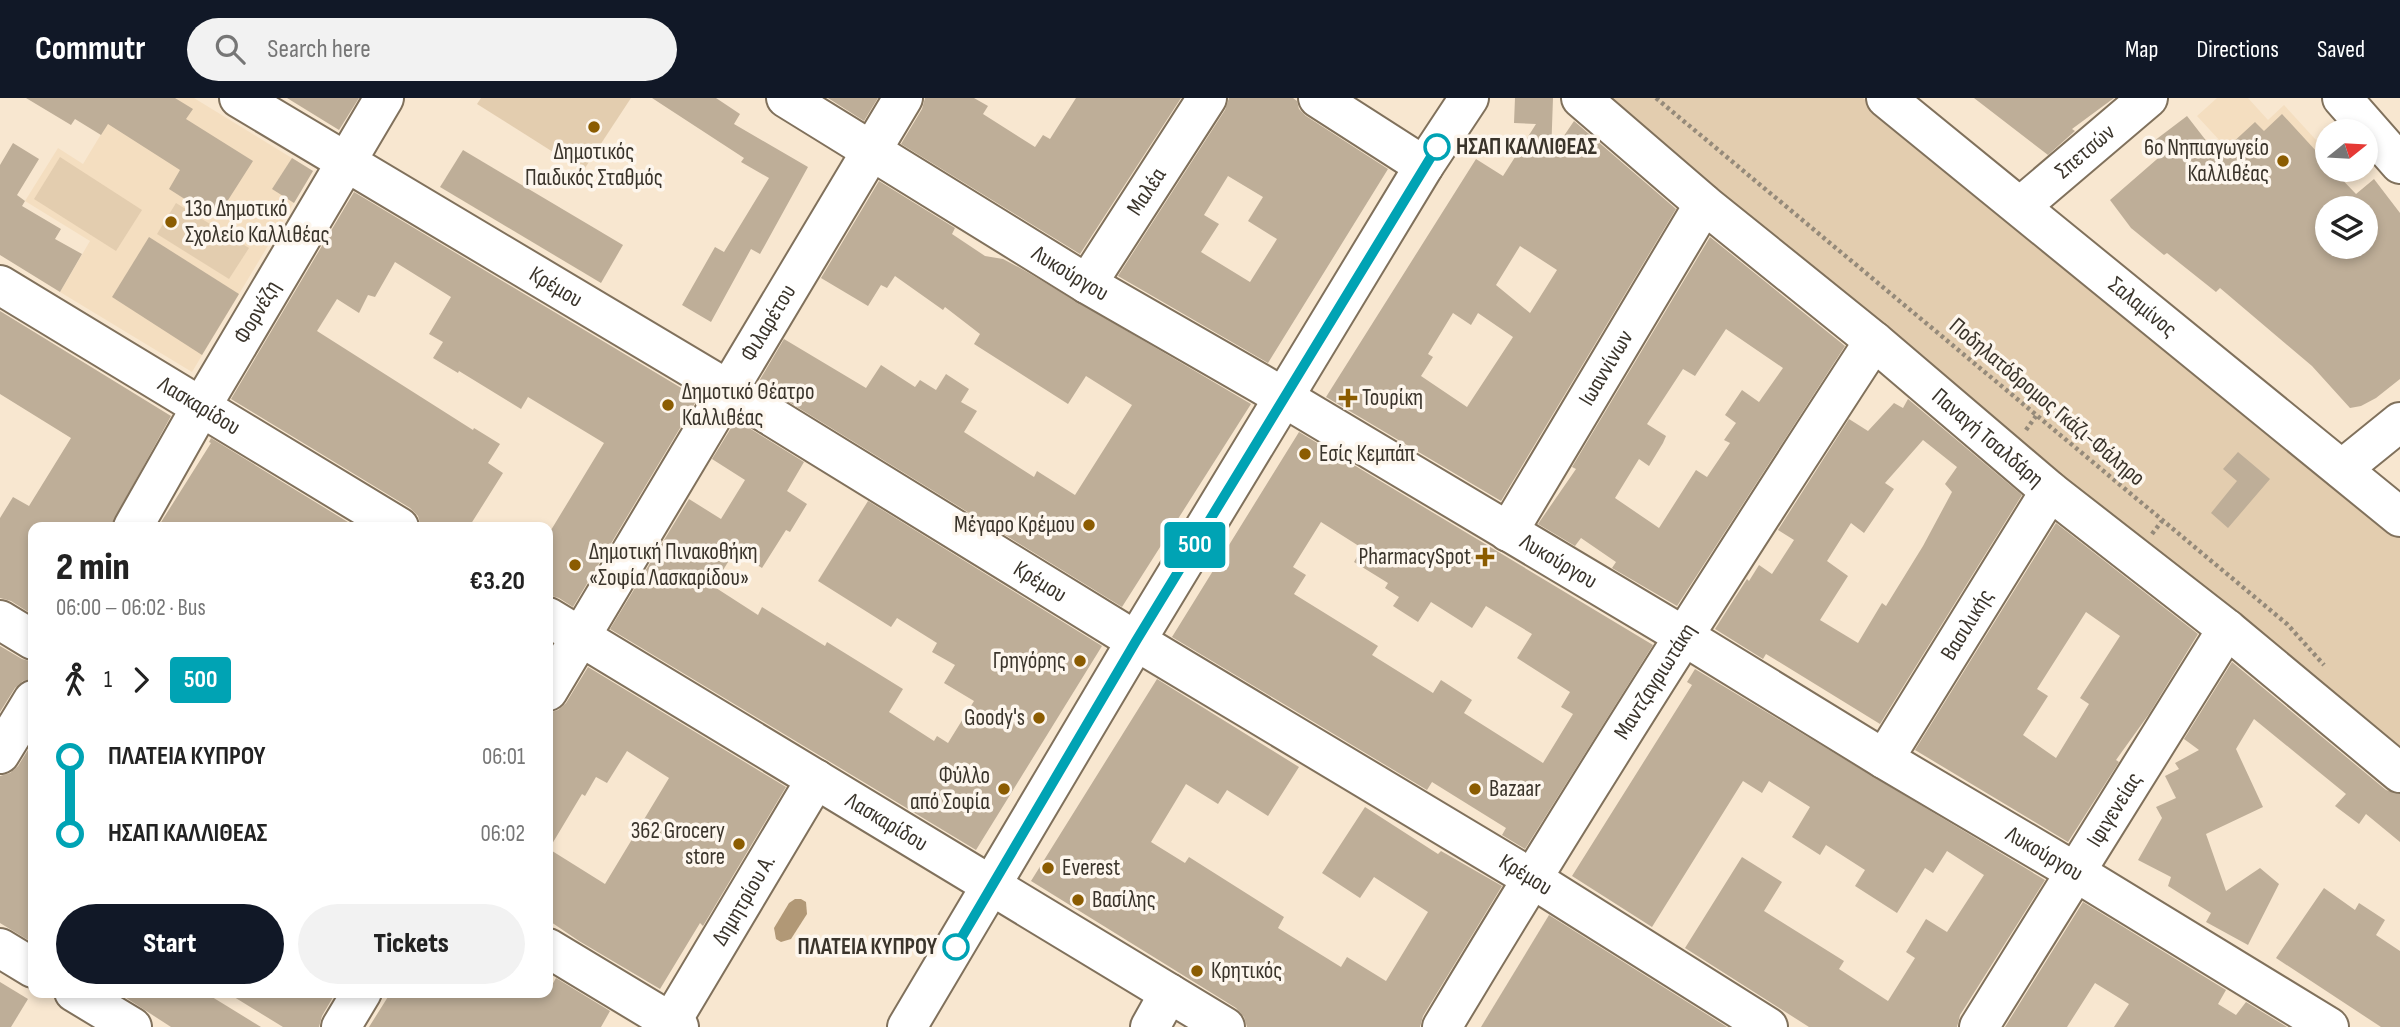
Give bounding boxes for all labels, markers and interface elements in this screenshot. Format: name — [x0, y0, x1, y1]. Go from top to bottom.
search box — [187, 18, 677, 81]
text: Commutr — [35, 29, 145, 69]
icon: search — [211, 30, 249, 68]
text: Search here — [267, 34, 371, 65]
text: Map — [2125, 35, 2158, 64]
text: Directions — [2196, 35, 2279, 64]
text: Saved — [2317, 35, 2365, 64]
street label: Σπετσών — [2049, 118, 2121, 185]
marker: Δημοτικός Παιδικός Σταθμός — [586, 119, 602, 135]
north arrow — [2315, 119, 2378, 182]
map controls — [2315, 119, 2378, 259]
place label: ΗΣΑΠ ΚΑΛΛΙΘΕΑΣ — [1456, 133, 1597, 161]
marker: ΗΣΑΠ ΚΑΛΛΙΘΕΑΣ — [1424, 134, 1450, 160]
place label: 6ο Νηπιαγωγείο Καλλιθέας — [2144, 134, 2269, 188]
place label: Δημοτικός Παιδικός Σταθμός — [525, 138, 663, 192]
marker: 6ο Νηπιαγωγείο Καλλιθέας — [2275, 153, 2291, 169]
street label: Μαλέα — [1121, 162, 1172, 221]
place label: 13ο Δημοτικό Σχολείο Καλλιθέας — [185, 195, 330, 249]
button: layers — [2315, 196, 2378, 259]
marker: 13ο Δημοτικό Σχολείο Καλλιθέας — [163, 214, 179, 230]
street label: Λυκούργου — [1026, 239, 1114, 307]
street label: Κρέμου — [524, 260, 588, 314]
street label: Σαλαμίνος — [2103, 271, 2183, 343]
street label: Φορνέζη — [228, 276, 287, 349]
street label: Φιλαρέτου — [735, 279, 802, 367]
street label: Ποδηλατόδρομος Γκάζι-Φάληρο — [1944, 312, 2150, 492]
street label: Ιωαννίνων — [1573, 325, 1639, 411]
street label: Λασκαρίδου — [152, 370, 245, 441]
place label: Δημοτικό Θέατρο Καλλιθέας — [682, 378, 814, 432]
street label: Παναγή Τσαλδάρη — [1926, 382, 2049, 493]
place label: Τουρίκη — [1362, 384, 1423, 412]
marker: Τουρίκη — [1340, 390, 1356, 406]
marker: Δημοτικό Θέατρο Καλλιθέας — [660, 397, 676, 413]
place label: Εσίς Κεμπάπ — [1319, 440, 1416, 468]
marker: Εσίς Κεμπάπ — [1297, 446, 1313, 462]
place label: Μέγαρο Κρέμου — [954, 511, 1075, 539]
marker: Μέγαρο Κρέμου — [1081, 517, 1097, 533]
line badge: 500 — [1155, 522, 1235, 568]
street label: Λυκούργου — [1514, 527, 1602, 595]
text: 500 — [1178, 530, 1212, 559]
place label: Δημοτική Πινακοθήκη «Σοφία Λασκαρίδου» — [589, 538, 758, 592]
place label: PharmacySpot — [1359, 543, 1471, 571]
text: 2 min — [56, 545, 130, 590]
marker: PharmacySpot — [1477, 549, 1493, 565]
street label: Κρέμου — [1008, 555, 1072, 609]
marker: Δημοτική Πινακοθήκη «Σοφία Λασκαρίδου» — [567, 557, 583, 573]
text: €3.20 — [469, 566, 525, 597]
street label: Βασιλικής — [1935, 584, 2000, 665]
text: 06:00 – 06:02 · Bus — [56, 594, 206, 622]
street label: Μαντζαγριωτάκη — [1608, 618, 1702, 745]
place label: Γρηγόρης — [993, 647, 1066, 675]
marker: Γρηγόρης — [1072, 653, 1088, 669]
icon: walk — [56, 661, 94, 699]
icon: forward — [122, 661, 160, 699]
text: 500 — [184, 665, 217, 694]
text: 1 — [104, 666, 112, 694]
place label: Goody's — [964, 704, 1025, 732]
marker: Goody's — [1031, 710, 1047, 726]
text: ΠΛΑΤΕΙΑ ΚΥΠΡΟΥ — [108, 741, 266, 772]
text: 06:01 — [482, 743, 525, 771]
place label: Φύλλο από Σοφία — [910, 762, 990, 816]
street label: Ιφιγενείας — [2081, 767, 2148, 852]
place label: Bazaar — [1489, 775, 1541, 803]
marker: Φύλλο από Σοφία — [996, 781, 1012, 797]
marker: Bazaar — [1467, 781, 1483, 797]
street label: Λασκαρίδου — [840, 786, 933, 858]
place label: 362 Grocery store — [631, 817, 725, 871]
text: ΗΣΑΠ ΚΑΛΛΙΘΕΑΣ — [108, 818, 267, 849]
text: 06:02 — [481, 820, 525, 848]
street label: Λυκούργου — [2000, 820, 2088, 887]
marker: 362 Grocery store — [731, 836, 747, 852]
street label: Κρέμου — [1494, 848, 1557, 902]
street label: Δημητρίου Α. — [706, 849, 782, 951]
place label: Everest — [1062, 854, 1120, 882]
marker: Everest — [1040, 860, 1056, 876]
place label: Βασίλης — [1092, 886, 1156, 914]
marker: Βασίλης — [1070, 892, 1086, 908]
button: Start — [56, 904, 284, 984]
button: Tickets — [298, 904, 525, 984]
place label: ΠΛΑΤΕΙΑ ΚΥΠΡΟΥ — [798, 933, 937, 961]
marker: ΠΛΑΤΕΙΑ ΚΥΠΡΟΥ — [943, 934, 969, 960]
place label: Κρητικός — [1211, 957, 1282, 985]
marker: Κρητικός — [1189, 963, 1205, 979]

